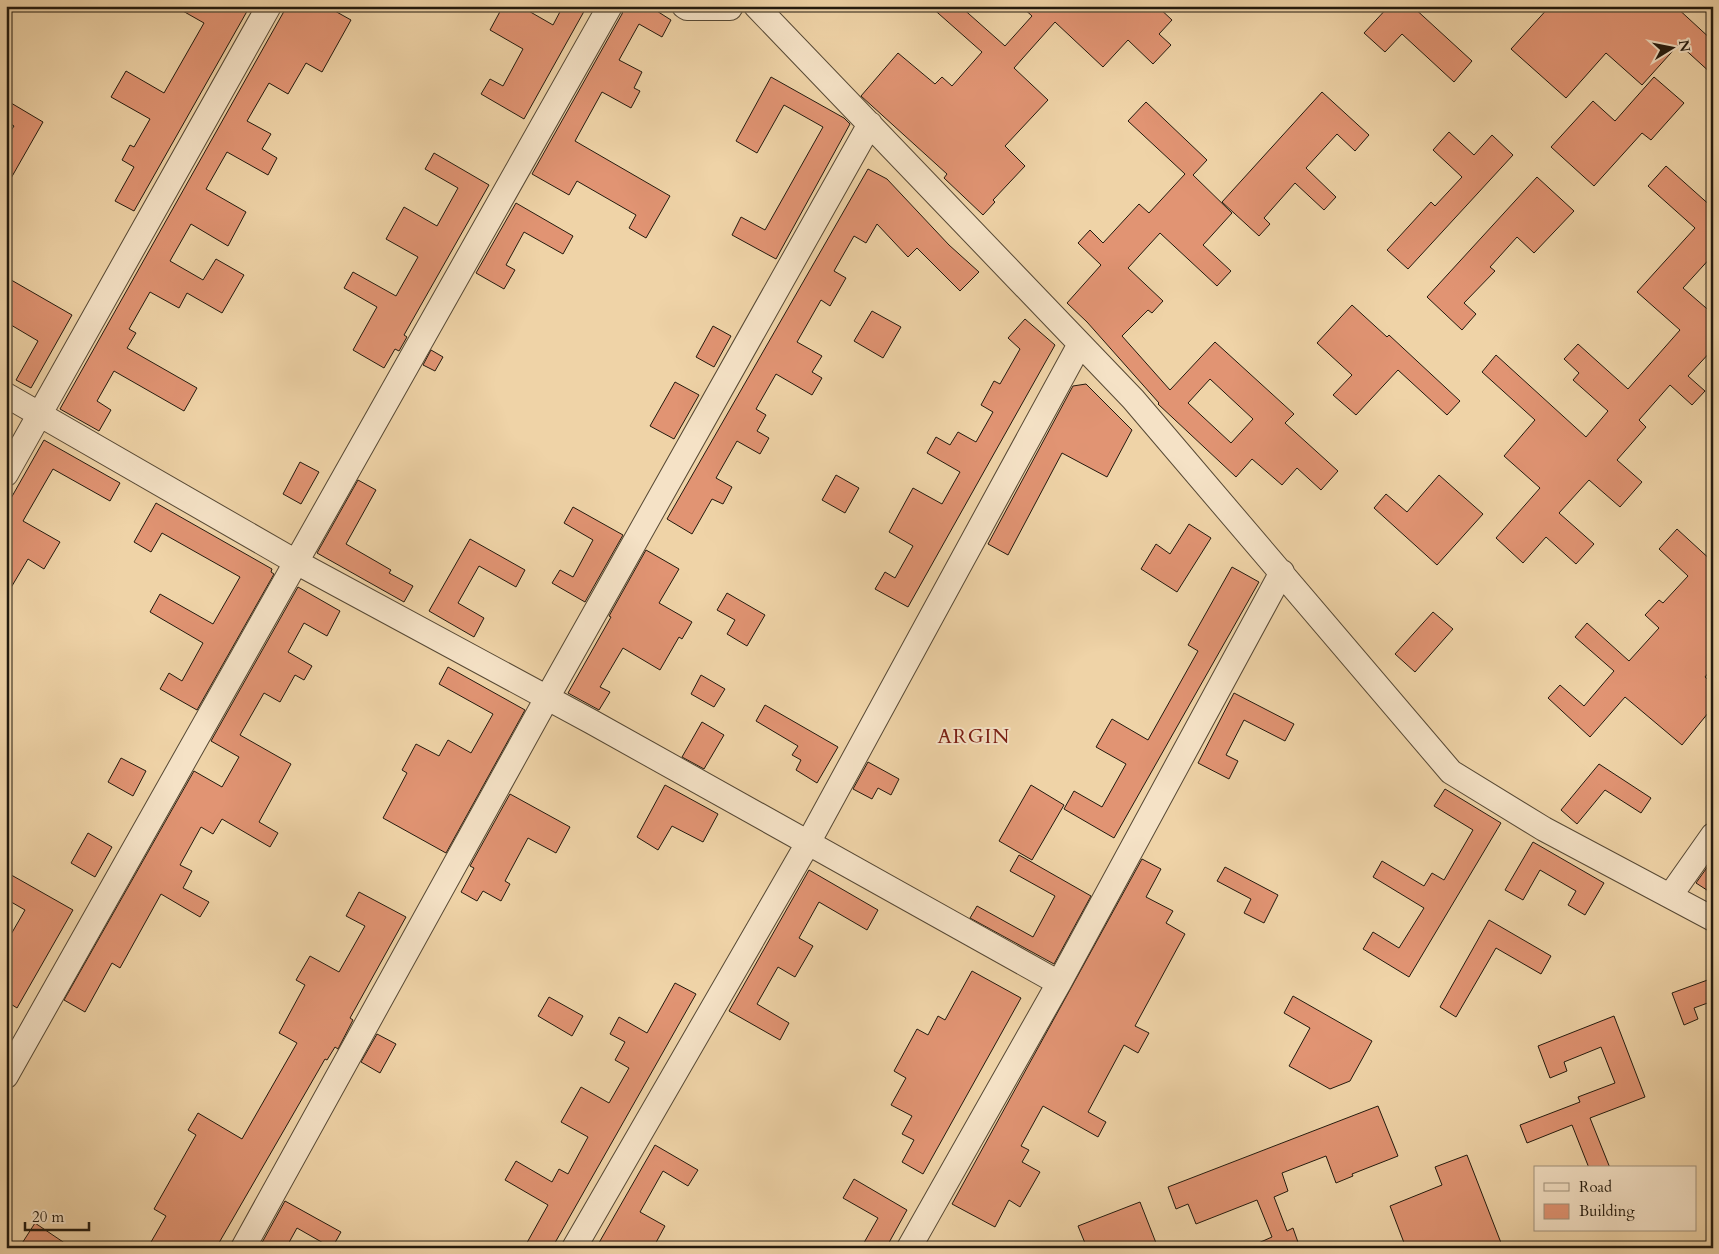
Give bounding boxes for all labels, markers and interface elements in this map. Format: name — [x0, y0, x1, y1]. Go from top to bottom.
north arrow — [1646, 22, 1696, 72]
text: N — [1674, 38, 1695, 53]
district label: ARGIN — [938, 723, 1010, 750]
legend — [1534, 1166, 1696, 1232]
text: Road — [1579, 1177, 1612, 1197]
scale bar — [25, 1199, 89, 1231]
text: Building — [1579, 1201, 1635, 1221]
text: 20 m — [32, 1207, 64, 1227]

